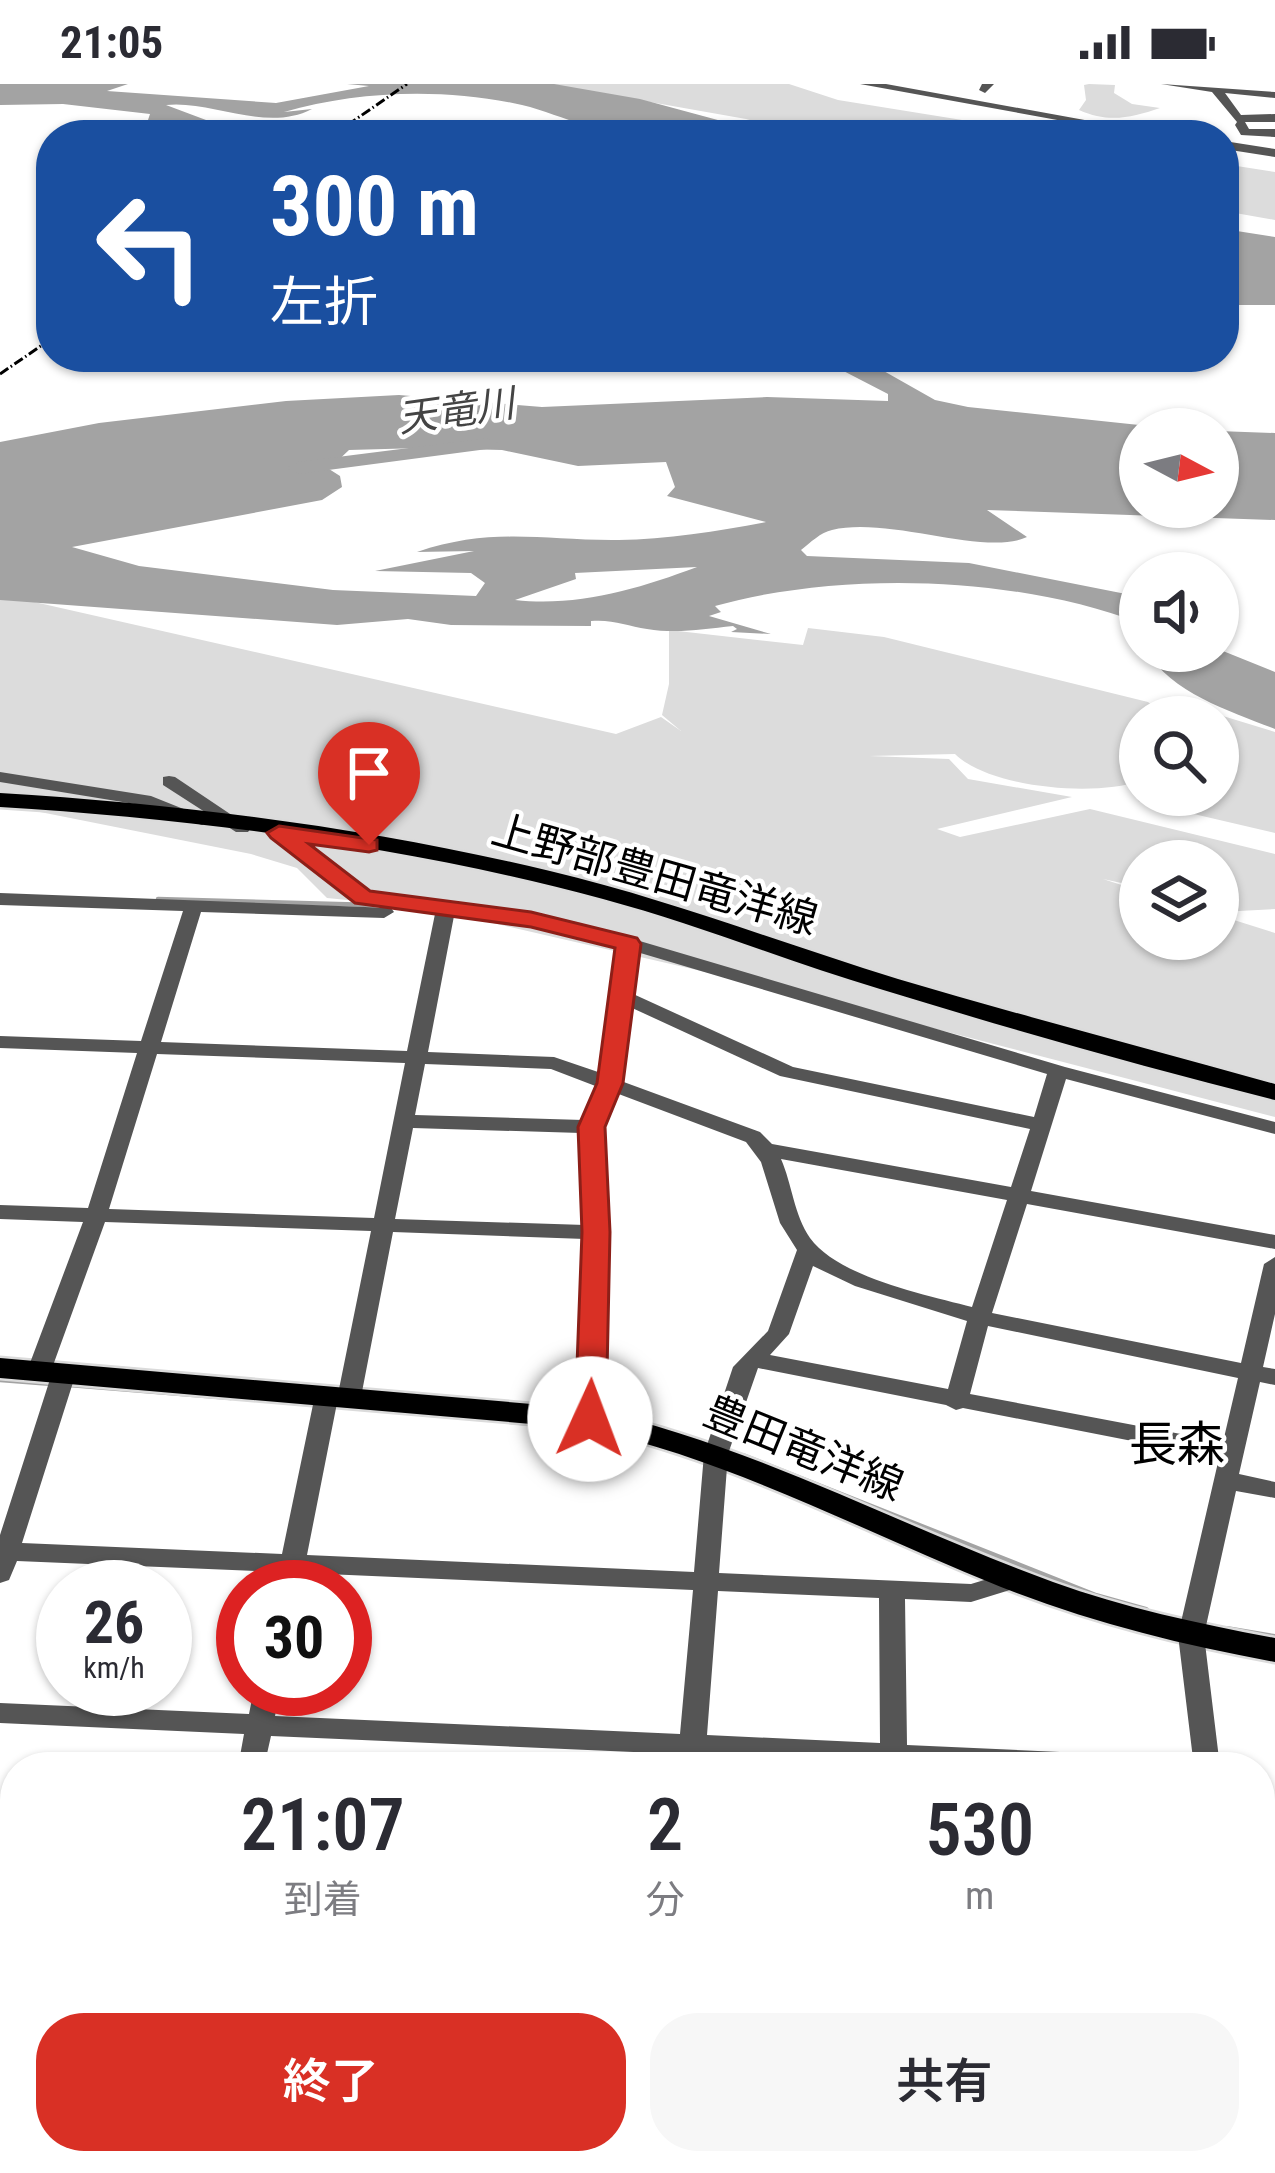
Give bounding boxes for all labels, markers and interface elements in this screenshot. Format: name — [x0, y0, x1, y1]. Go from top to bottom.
text: 21:05 — [60, 16, 163, 69]
text: 300 m — [270, 157, 479, 256]
icon: left — [72, 168, 228, 324]
text: 左折 — [270, 271, 378, 334]
water label: 天竜川 — [395, 380, 521, 442]
north arrow — [1119, 408, 1239, 528]
map controls — [1119, 408, 1239, 960]
button: sound — [1119, 552, 1239, 672]
button: search — [1119, 696, 1239, 816]
pin — [318, 722, 420, 845]
icon: arrive — [336, 740, 402, 806]
street label: 上野部豊田竜洋線 — [487, 805, 823, 944]
button: layers — [1119, 840, 1239, 960]
position arrow — [527, 1356, 653, 1482]
street label: 豊田竜洋線 — [697, 1386, 910, 1511]
district label: 長森 — [1129, 1416, 1225, 1473]
speed limit sign: 30 — [216, 1560, 372, 1716]
text: 26 — [84, 1587, 144, 1658]
text: km/h — [83, 1650, 145, 1685]
text: 21:07 — [241, 1783, 405, 1868]
text: 2 — [647, 1783, 683, 1868]
text: 530 — [925, 1788, 1034, 1873]
text: m — [965, 1873, 994, 1919]
text: 到着 — [284, 1877, 362, 1923]
text: 分 — [646, 1877, 685, 1923]
button: 終了 — [36, 2013, 626, 2151]
button: 共有 — [650, 2013, 1239, 2151]

